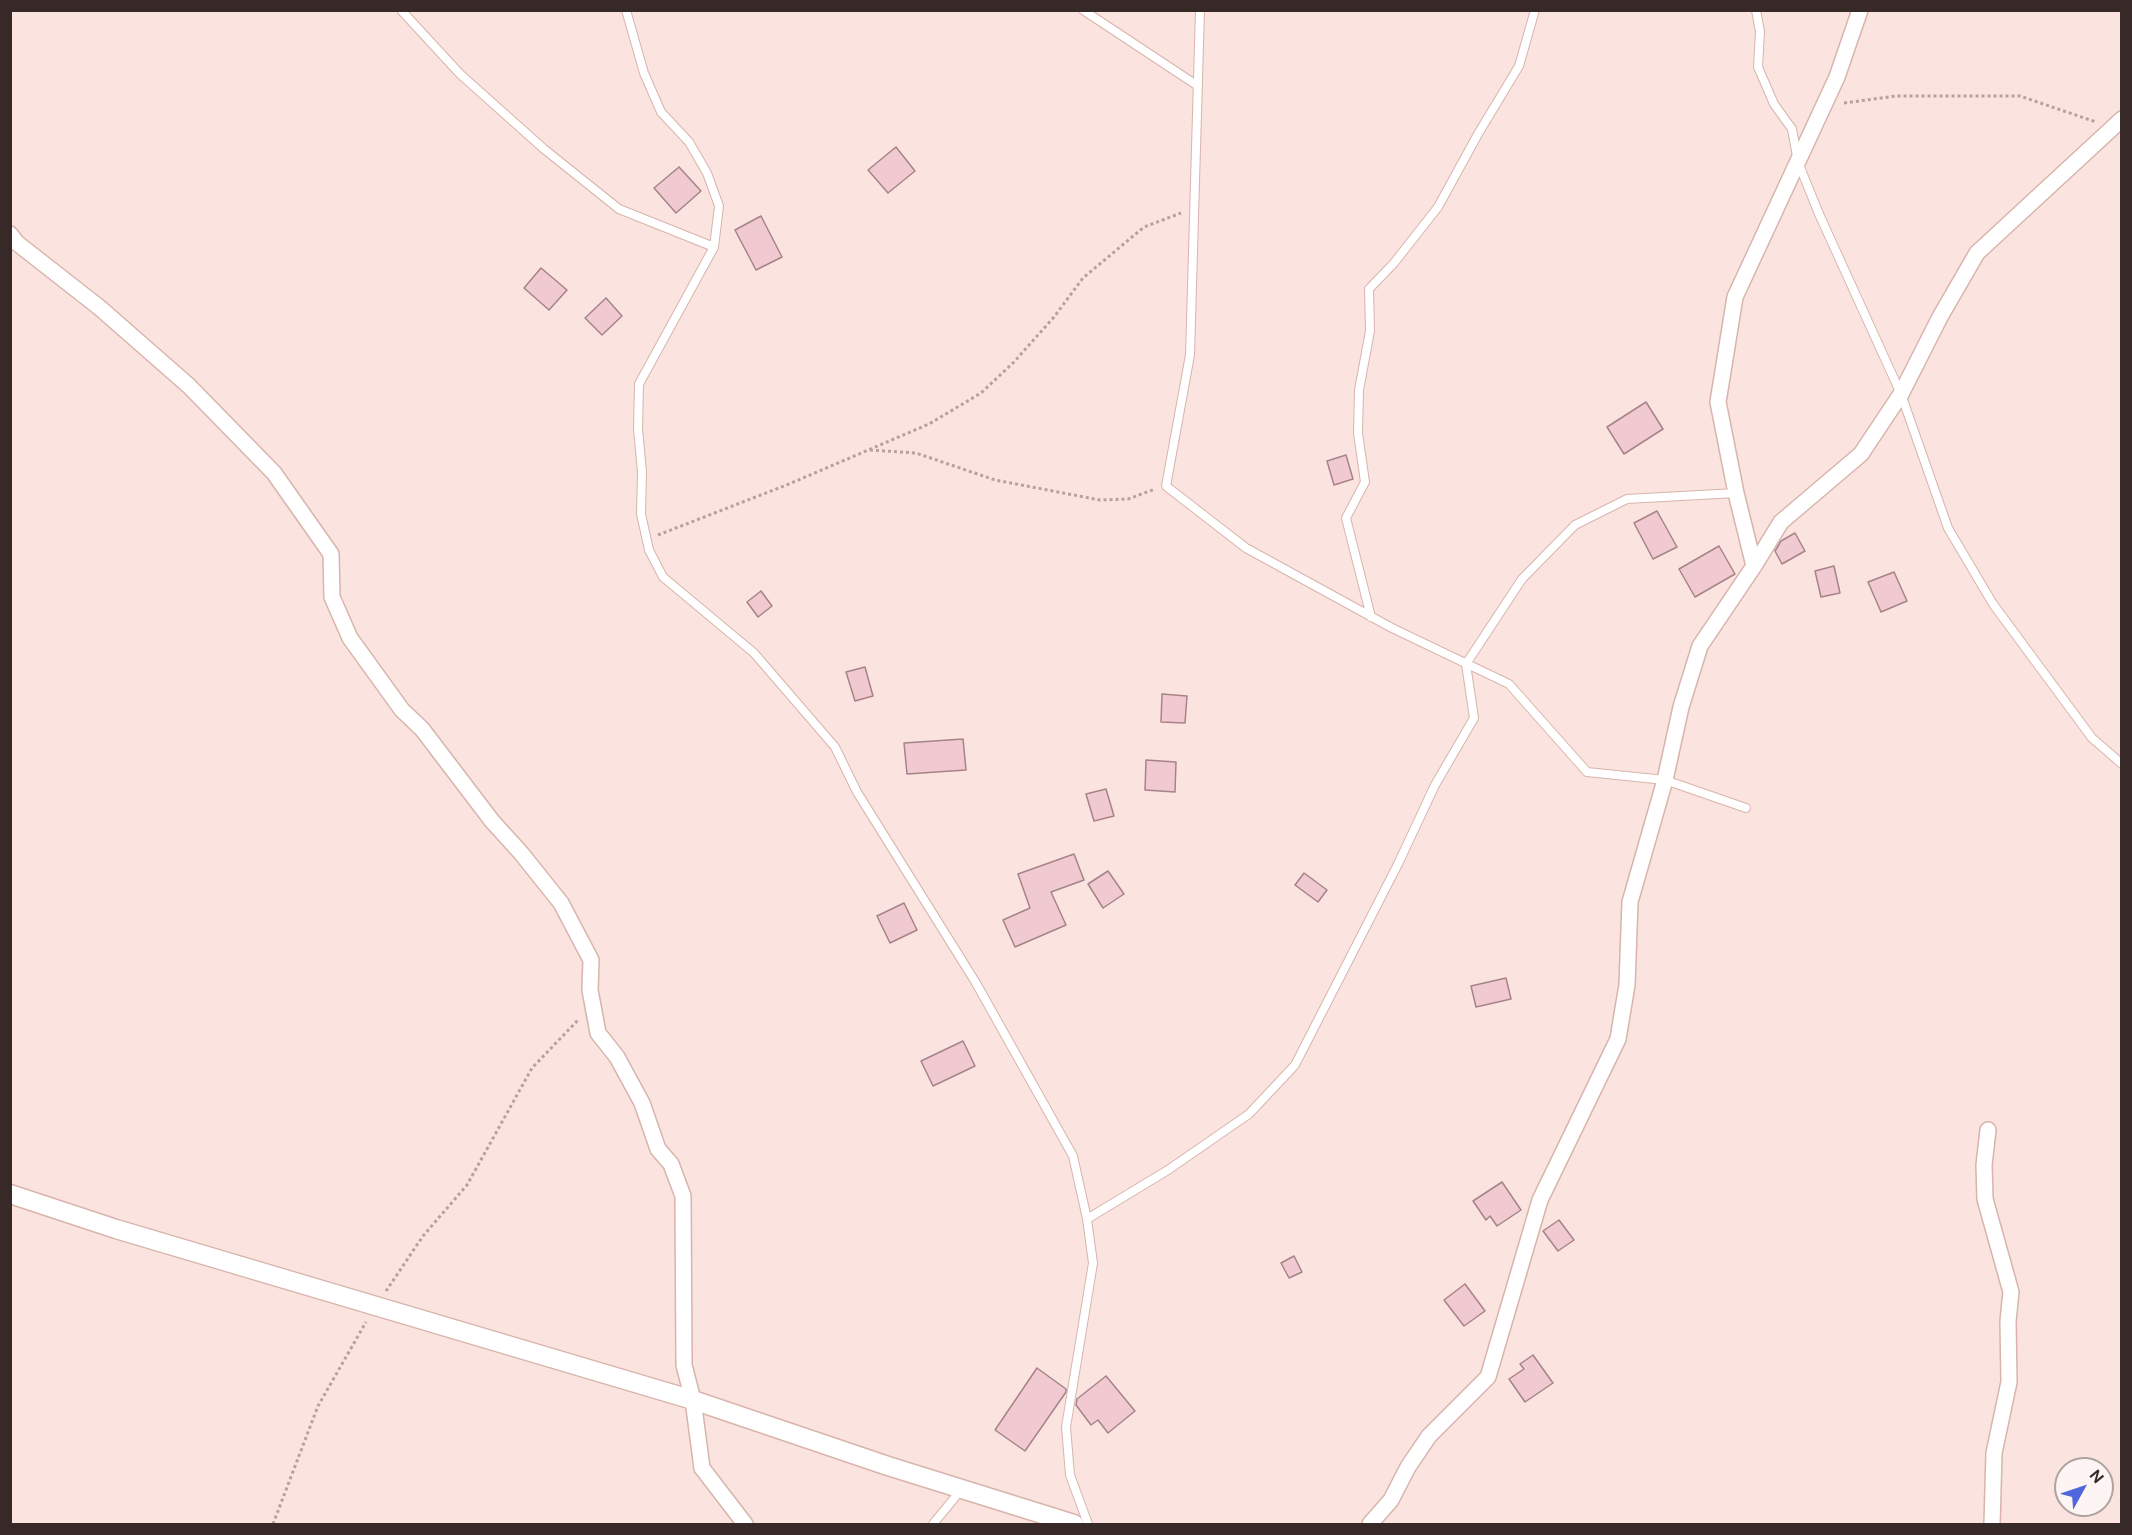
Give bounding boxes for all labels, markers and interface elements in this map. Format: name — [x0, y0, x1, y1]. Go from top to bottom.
north arrow — [2054, 1457, 2114, 1517]
text: N — [2085, 1465, 2108, 1488]

